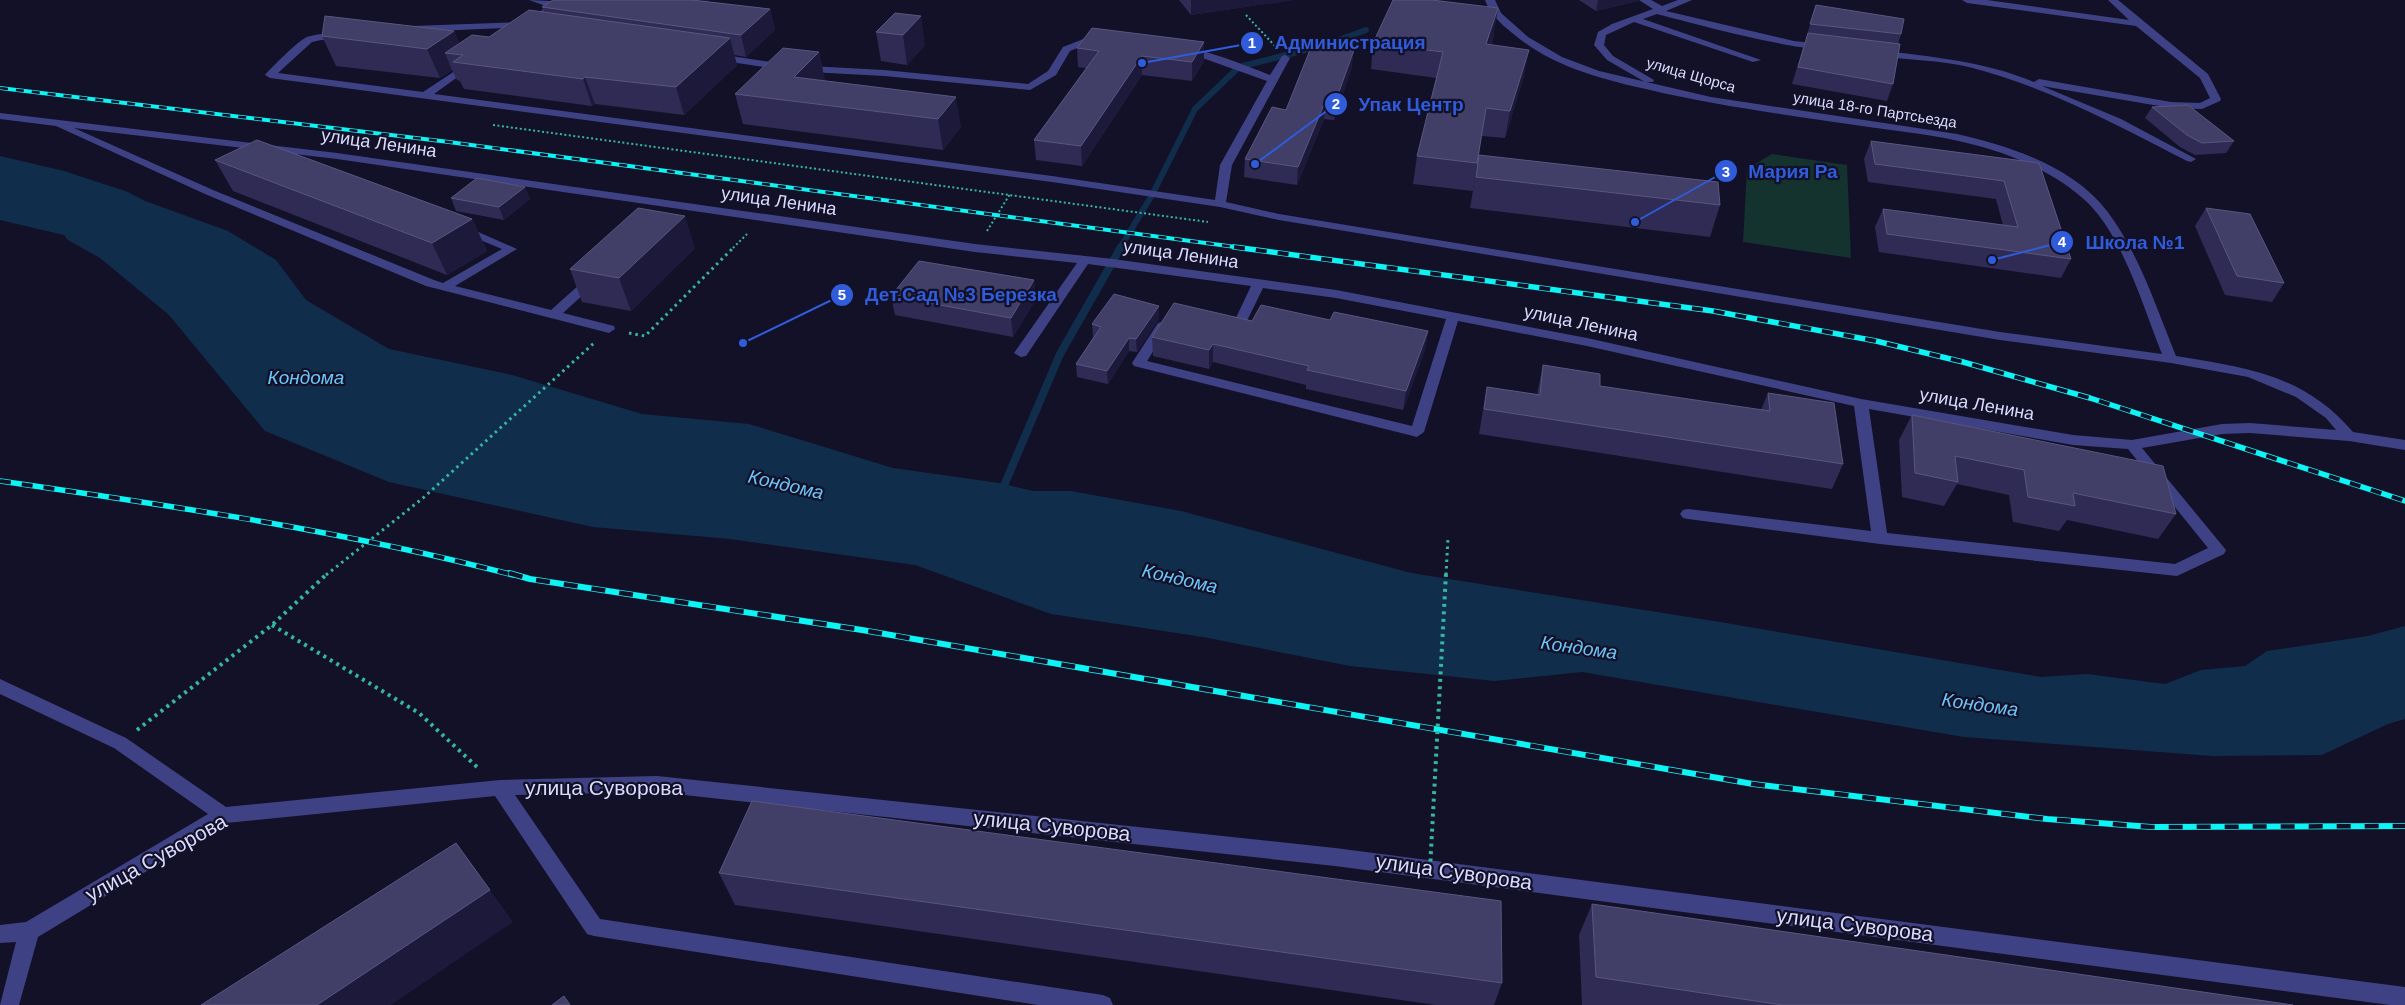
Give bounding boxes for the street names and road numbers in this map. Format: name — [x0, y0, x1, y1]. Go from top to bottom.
street label: улица Щорса — [1645, 54, 1738, 96]
street label: улица 18-го Партсьезда — [1792, 88, 1959, 131]
street label: улица Ленина — [320, 125, 439, 161]
street label: улица Ленина — [720, 183, 839, 219]
street label: улица Ленина — [1122, 236, 1241, 272]
street label: улица Ленина — [1522, 301, 1641, 345]
street label: улица Ленина — [1918, 384, 2037, 424]
street label: улица Суворова — [525, 776, 683, 799]
street label: улица Суворова — [972, 806, 1132, 845]
street label: улица Суворова — [81, 809, 231, 906]
street label: улица Суворова — [1374, 849, 1534, 894]
street label: улица Суворова — [1775, 903, 1935, 946]

